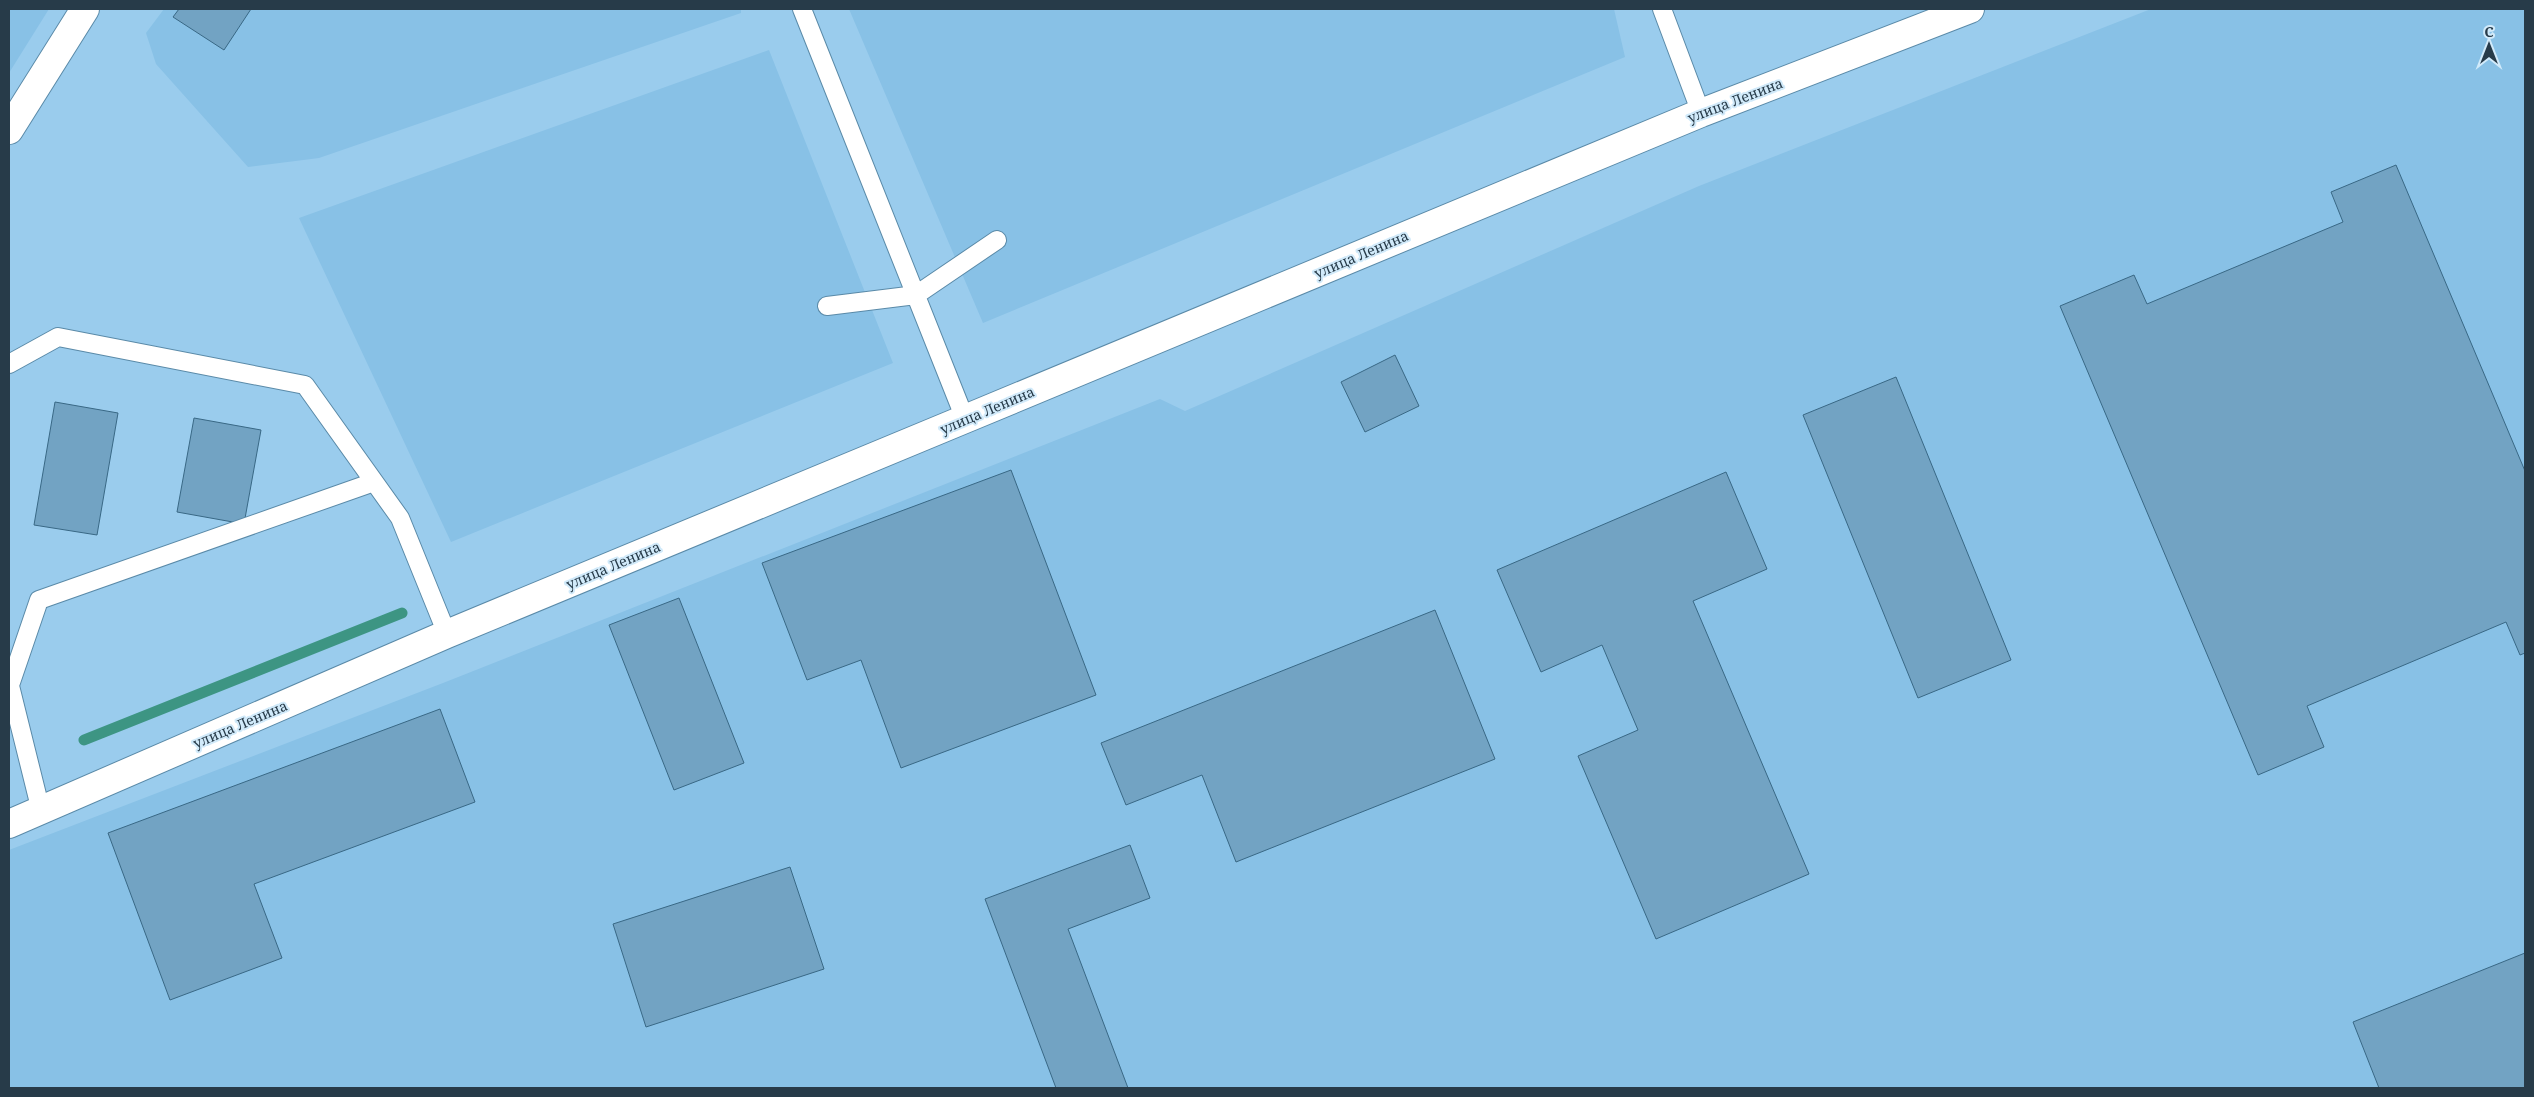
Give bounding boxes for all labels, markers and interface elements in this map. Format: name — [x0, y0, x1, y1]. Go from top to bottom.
north arrow — [2464, 20, 2514, 70]
text: С — [2484, 22, 2494, 41]
street label: улица Ленина — [1685, 73, 1785, 127]
street label: улица Ленина — [1311, 226, 1411, 282]
street label: улица Ленина — [937, 382, 1037, 438]
street label: улица Ленина — [563, 537, 663, 593]
street label: улица Ленина — [190, 696, 290, 752]

